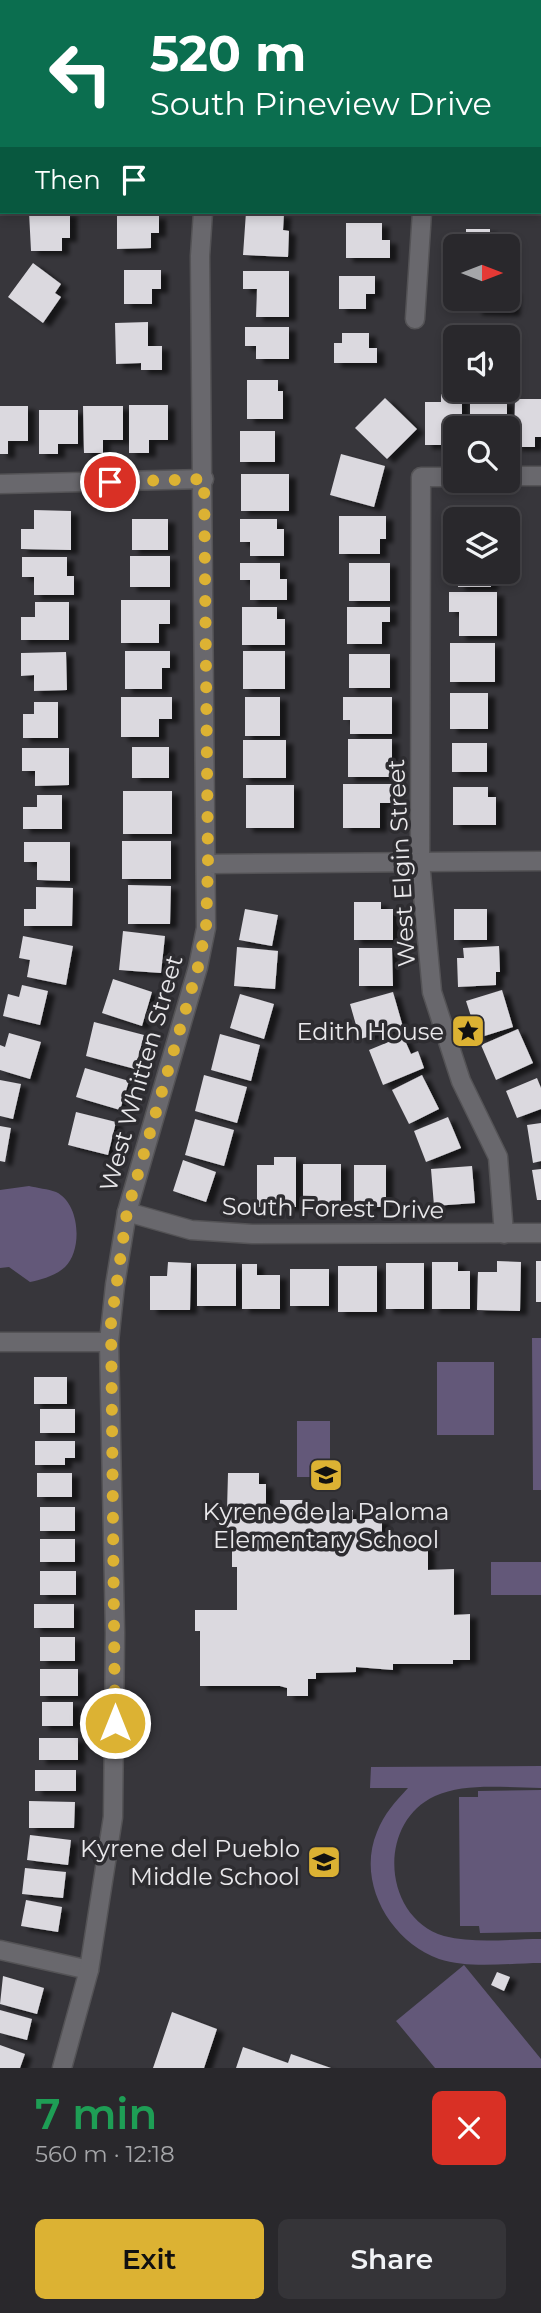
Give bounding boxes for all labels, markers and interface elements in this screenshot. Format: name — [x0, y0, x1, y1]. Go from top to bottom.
text: 520 m — [150, 24, 306, 83]
icon: left — [35, 28, 126, 119]
text: South Pineview Drive — [150, 84, 492, 123]
icon: arrive — [115, 161, 153, 199]
text: Then — [35, 164, 101, 196]
north arrow — [443, 234, 520, 312]
map controls — [443, 234, 520, 584]
button: sound — [443, 325, 520, 402]
button: search — [443, 416, 520, 493]
pin — [80, 452, 140, 512]
icon: arrive — [91, 463, 129, 501]
button: layers — [443, 507, 520, 584]
street label: West Elgin Street — [381, 758, 421, 968]
street label: West Whitten Street — [93, 951, 189, 1195]
place icon: Edith House — [449, 1012, 487, 1050]
place label: Edith House — [296, 1017, 444, 1046]
street label: South Forest Drive — [222, 1192, 444, 1224]
school or university icon: Kyrene de la Paloma Elementary School — [307, 1456, 345, 1494]
place label: Kyrene de la Paloma Elementary School — [202, 1497, 450, 1554]
position arrow — [78, 1686, 152, 1760]
place label: Kyrene del Pueblo Middle School — [80, 1834, 300, 1891]
school or university icon: Kyrene del Pueblo Middle School — [305, 1843, 343, 1881]
text: 7 min — [35, 2088, 157, 2140]
button: close — [432, 2091, 506, 2165]
text: 560 m · 12:18 — [35, 2140, 175, 2168]
button: Exit — [35, 2219, 264, 2299]
button: Share — [278, 2219, 506, 2299]

